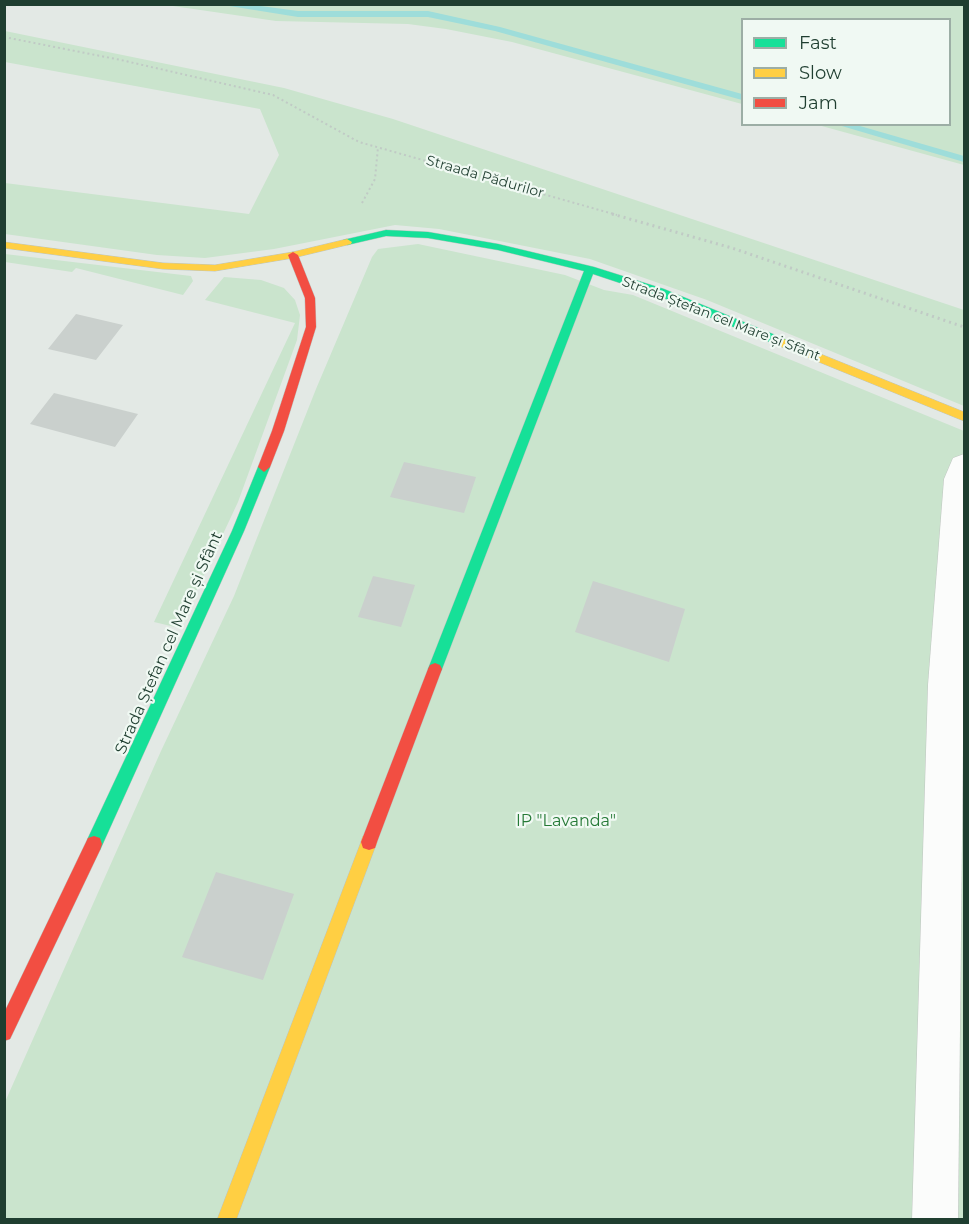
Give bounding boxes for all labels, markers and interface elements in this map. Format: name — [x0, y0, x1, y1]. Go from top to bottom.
legend — [741, 18, 951, 126]
text: Fast — [799, 32, 837, 54]
text: Slow — [799, 62, 842, 84]
text: Jam — [799, 92, 838, 114]
street label: Straada Pădurilor — [424, 152, 546, 202]
street label: Strada Ștefan cel Mare și Sfânt — [619, 273, 823, 365]
street label: Strada Ștefan cel Mare și Sfânt — [111, 529, 227, 757]
park label: IP "Lavanda" — [516, 811, 616, 831]

